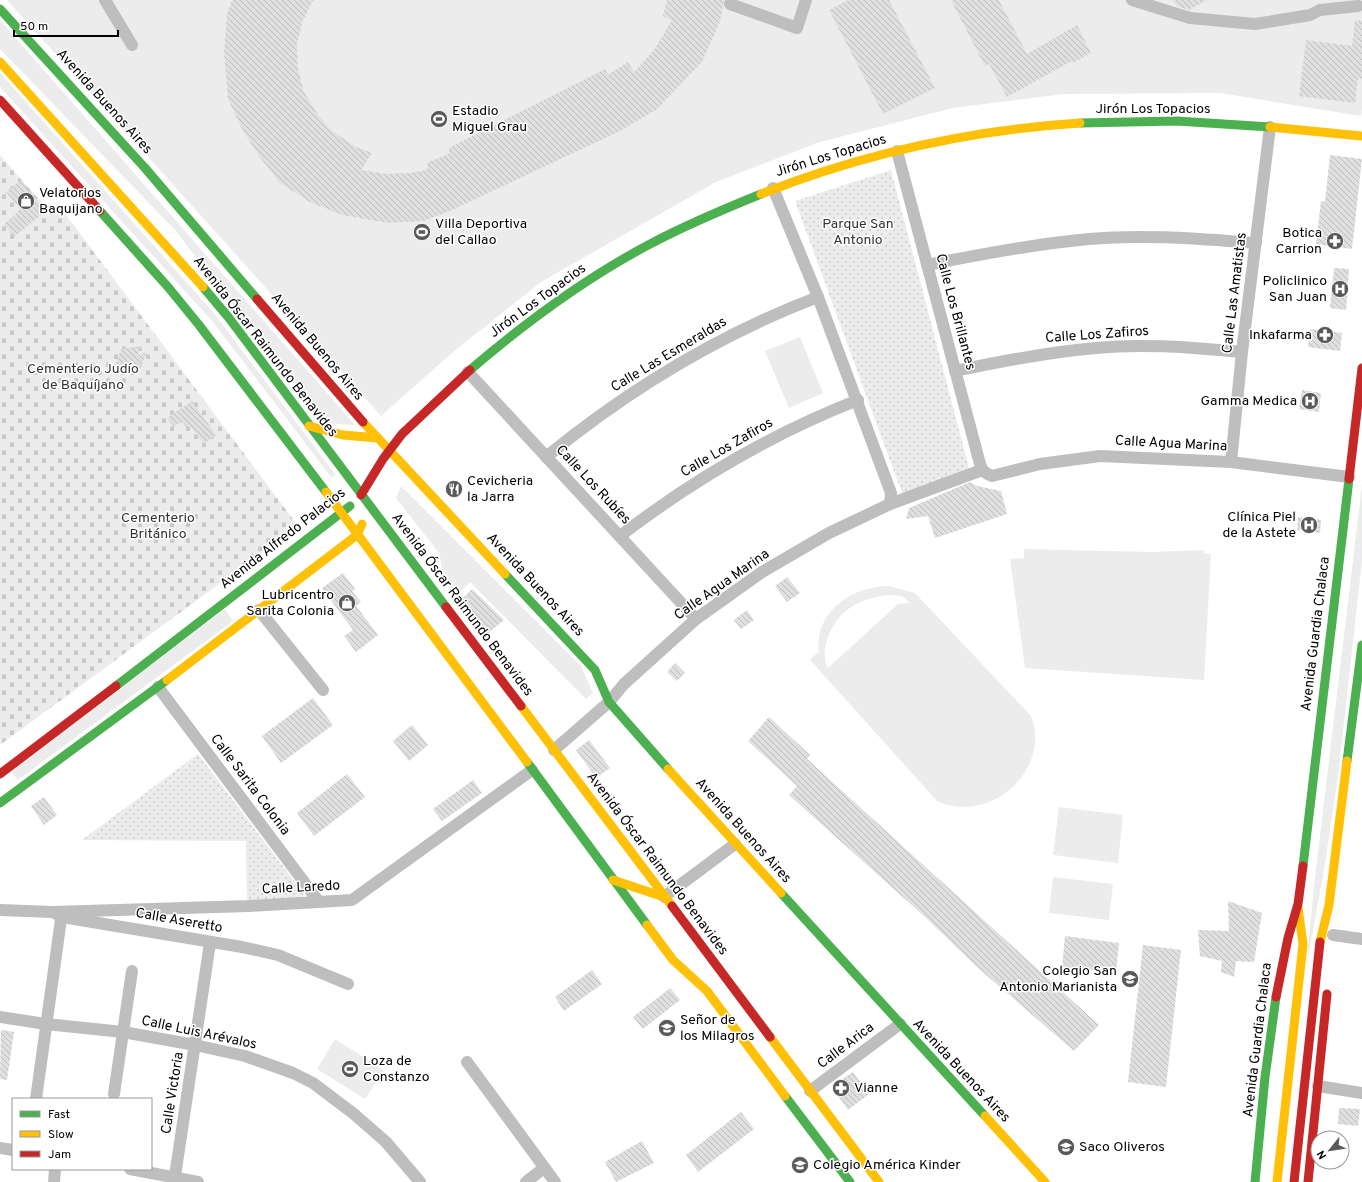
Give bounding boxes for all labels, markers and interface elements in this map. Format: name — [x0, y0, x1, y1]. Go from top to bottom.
scale bar — [14, 12, 118, 38]
text: 50 m — [20, 19, 48, 35]
street label: Avenida Buenos Aires — [52, 46, 156, 158]
street label: Jirón Los Topacios — [1095, 101, 1211, 118]
place label: Estadio Miguel Grau — [452, 103, 527, 136]
sports icon: Estadio Miguel Grau — [429, 109, 449, 129]
street label: Jirón Los Topacios — [773, 131, 889, 181]
place label: Velatorios Baquijano — [39, 185, 103, 218]
shop icon: Velatorios Baquijano — [16, 191, 36, 211]
place label: Villa Deportiva del Callao — [435, 216, 527, 249]
park label: Parque San Antonio — [822, 216, 894, 249]
sports icon: Villa Deportiva del Callao — [412, 222, 432, 242]
place label: Botica Carrion — [1275, 225, 1322, 258]
pharmacy icon: Botica Carrion — [1325, 231, 1345, 251]
street label: Calle Las Amatistas — [1219, 232, 1251, 354]
street label: Calle Los Brillantes — [931, 252, 979, 372]
street label: Avenida Óscar Raimundo Benavides — [189, 253, 342, 441]
street label: Jirón Los Topacios — [486, 260, 590, 342]
place label: Policlinico San Juan — [1263, 273, 1327, 306]
hospital icon: Policlinico San Juan — [1330, 279, 1350, 299]
street label: Avenida Buenos Aires — [267, 290, 367, 404]
street label: Calle Las Esmeraldas — [608, 314, 730, 396]
street label: Calle Los Zafiros — [1045, 323, 1149, 347]
pharmacy icon: Inkafarma — [1315, 325, 1335, 345]
place label: Inkafarma — [1249, 327, 1312, 344]
park label: Cementerio Judío de Baquíjano — [27, 361, 139, 394]
hospital icon: Gamma Medica — [1300, 391, 1320, 411]
place label: Gamma Medica — [1200, 393, 1297, 410]
street label: Calle Los Zafiros — [678, 415, 776, 481]
street label: Calle Agua Marina — [1114, 433, 1228, 455]
street label: Calle Los Rubíes — [552, 442, 634, 528]
place label: Cevicheria la Jarra — [467, 473, 533, 506]
restaurant icon: Cevicheria la Jarra — [444, 479, 464, 499]
street label: Avenida Alfredo Palacios — [217, 485, 349, 593]
place label: Clínica Piel de la Astete — [1222, 509, 1296, 542]
park label: Cementerio Británico — [121, 510, 195, 543]
street label: Avenida Óscar Raimundo Benavides — [388, 510, 537, 700]
hospital icon: Clínica Piel de la Astete — [1299, 515, 1319, 535]
street label: Avenida Buenos Aires — [483, 530, 587, 640]
street label: Calle Agua Marina — [671, 546, 773, 624]
street label: Avenida Guardia Chalaca — [1298, 556, 1334, 712]
place label: Lubricentro Sarita Colonia — [246, 587, 334, 620]
shop icon: Lubricentro Sarita Colonia — [337, 593, 357, 613]
street label: Calle Sarita Colonia — [206, 731, 294, 839]
street label: Avenida Óscar Raimundo Benavides — [583, 769, 732, 959]
street label: Avenida Buenos Aires — [691, 775, 795, 887]
street label: Calle Laredo — [261, 877, 341, 899]
street label: Calle Aseretto — [134, 905, 224, 937]
street label: Avenida Guardia Chalaca — [1240, 962, 1276, 1118]
place label: Colegio San Antonio Marianista — [999, 963, 1117, 996]
school or university icon: Colegio San Antonio Marianista — [1120, 969, 1140, 989]
street label: Calle Luis Arévalos — [140, 1012, 258, 1054]
place label: Señor de los Milagros — [680, 1012, 755, 1045]
street label: Avenida Buenos Aires — [909, 1016, 1013, 1126]
school or university icon: Señor de los Milagros — [657, 1018, 677, 1038]
street label: Calle Arica — [814, 1019, 878, 1073]
street label: Calle Victoria — [158, 1051, 188, 1135]
place label: Loza de Constanzo — [363, 1053, 430, 1086]
sports icon: Loza de Constanzo — [340, 1059, 360, 1079]
pharmacy icon: Vianne — [831, 1078, 851, 1098]
place label: Vianne — [854, 1080, 898, 1097]
legend — [12, 1098, 152, 1170]
text: Fast — [48, 1107, 70, 1123]
text: Slow — [48, 1127, 74, 1143]
north arrow — [1310, 1130, 1350, 1170]
school or university icon: Saco Oliveros — [1056, 1137, 1076, 1157]
place label: Saco Oliveros — [1079, 1139, 1165, 1156]
text: Jam — [48, 1147, 71, 1163]
text: N — [1314, 1148, 1330, 1161]
school or university icon: Colegio América Kinder — [790, 1155, 810, 1175]
place label: Colegio América Kinder — [813, 1157, 961, 1174]

